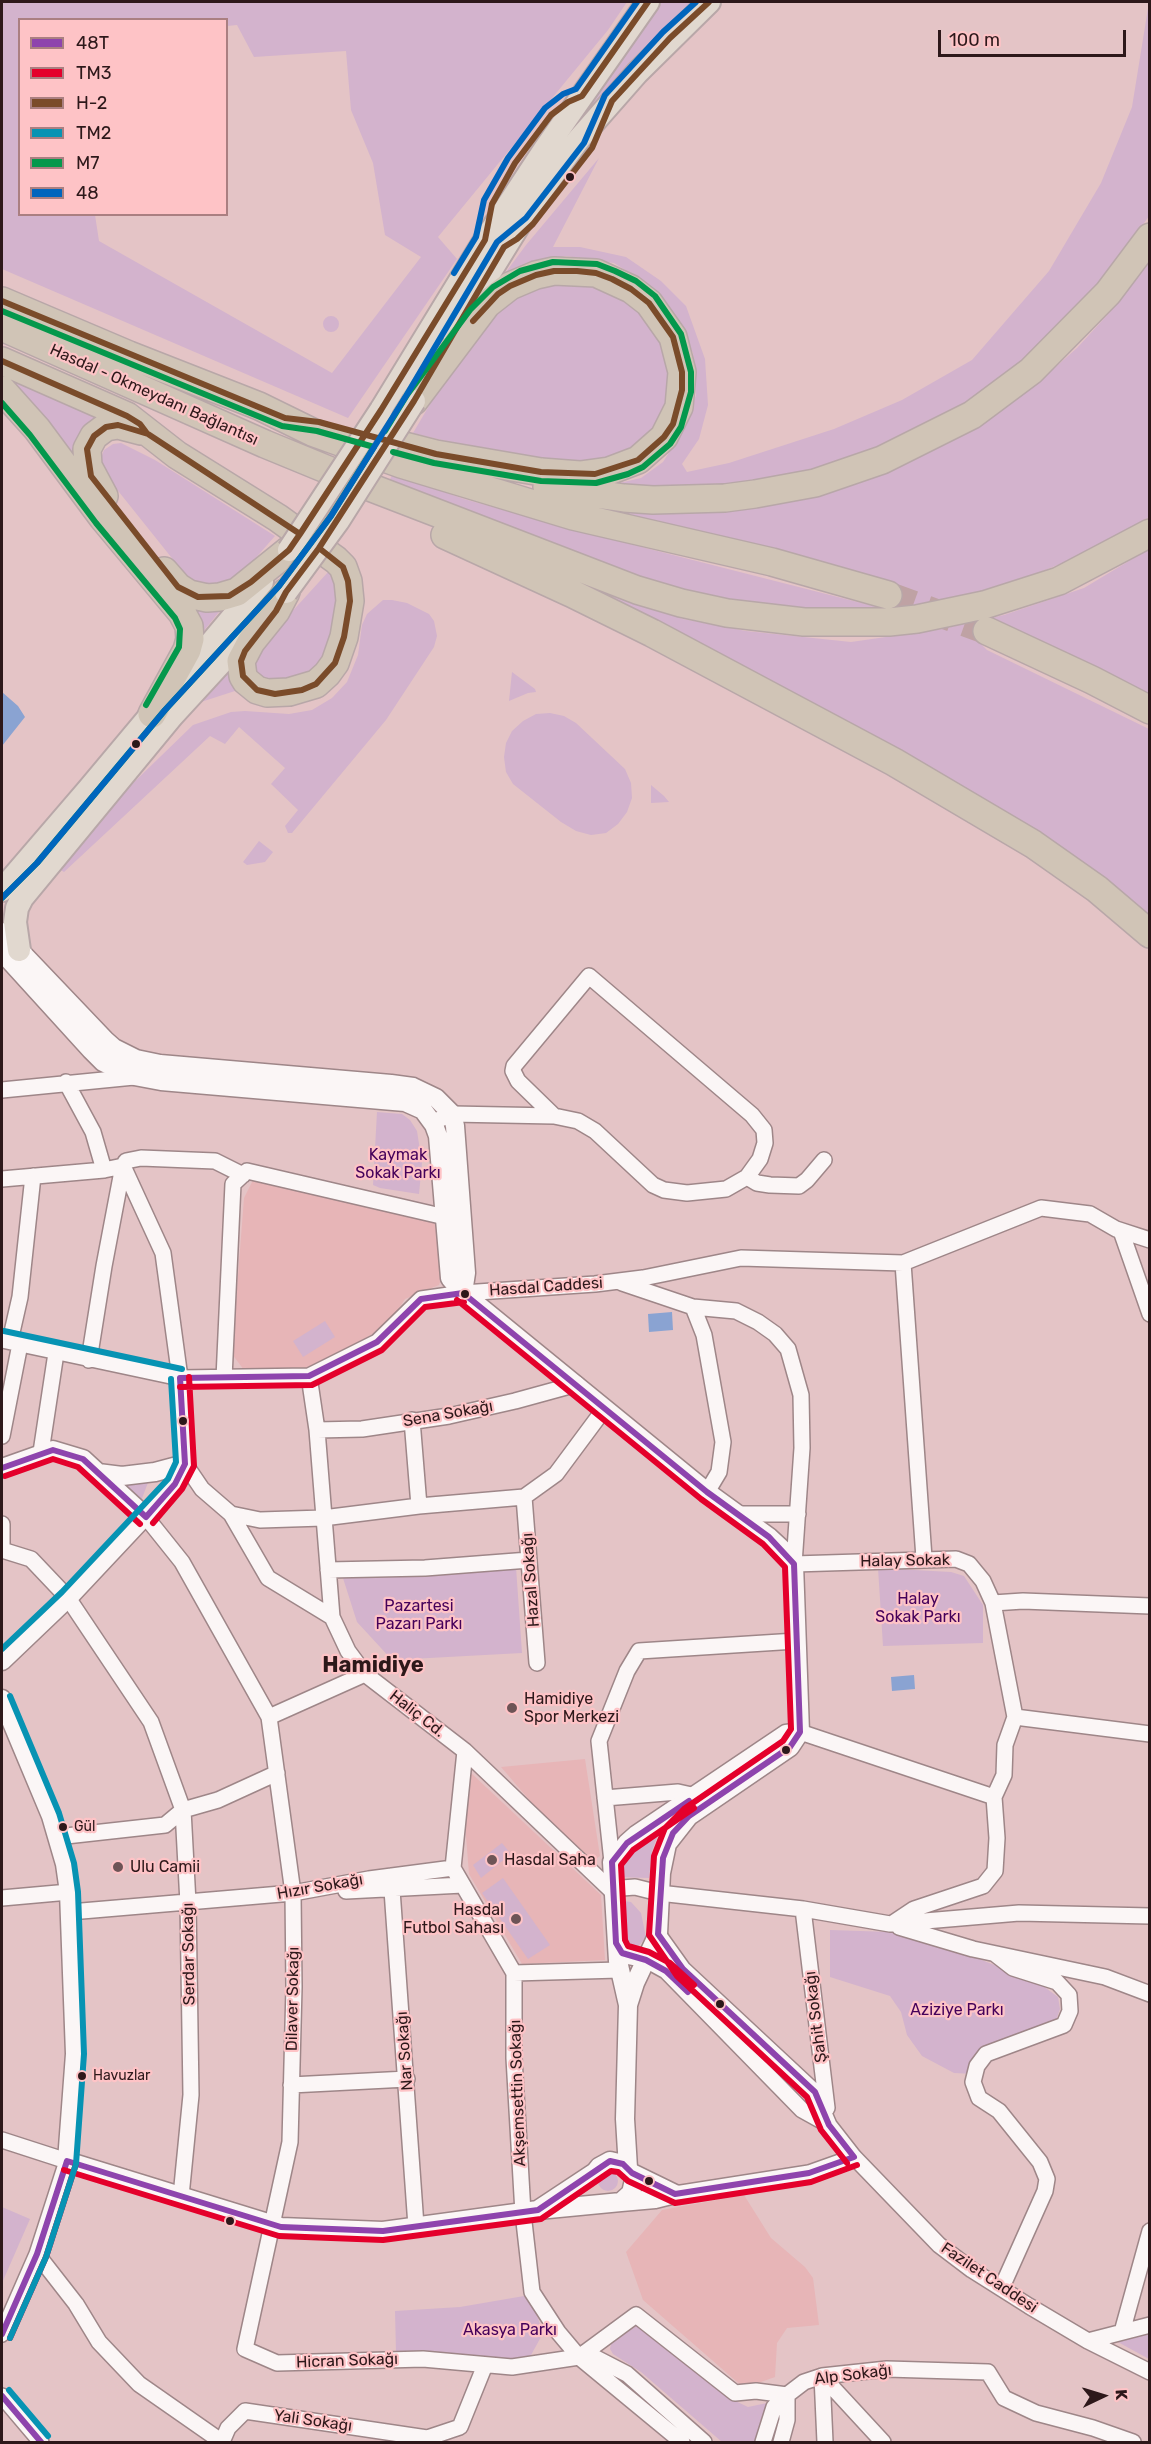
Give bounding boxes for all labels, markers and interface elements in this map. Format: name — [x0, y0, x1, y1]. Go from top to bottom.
legend — [18, 18, 228, 216]
scale bar — [941, 18, 1128, 56]
text: 100 m — [949, 29, 1000, 51]
text: 48T — [76, 32, 109, 54]
text: TM3 — [76, 62, 112, 84]
text: H-2 — [76, 92, 107, 114]
text: TM2 — [76, 122, 111, 144]
text: M7 — [76, 152, 100, 174]
unlabelled marker — [564, 171, 576, 183]
text: 48 — [76, 182, 99, 204]
street label: Hasdal - Okmeydanı Bağlantısı — [47, 340, 261, 450]
unlabelled marker — [130, 738, 142, 750]
park label: Kaymak Sokak Parkı — [355, 1145, 441, 1183]
street label: Hasdal Caddesi — [488, 1273, 604, 1301]
unlabelled marker — [459, 1288, 471, 1300]
street label: Sena Sokağı — [402, 1397, 494, 1431]
unlabelled marker — [177, 1415, 189, 1427]
street label: Hazal Sokağı — [518, 1532, 544, 1628]
street label: Halay Sokak — [860, 1551, 950, 1571]
park label: Halay Sokak Parkı — [875, 1589, 961, 1627]
park label: Pazartesi Pazarı Parkı — [376, 1596, 462, 1634]
district label: Hamidiye — [322, 1653, 424, 1679]
street label: Haliç Cd. — [385, 1686, 449, 1742]
place label: Hamidiye Spor Merkezi — [524, 1689, 619, 1727]
marker: Hamidiye Spor Merkezi — [505, 1701, 519, 1715]
unlabelled marker — [780, 1744, 792, 1756]
place label: Gül — [74, 1819, 95, 1835]
marker: Gül — [57, 1821, 69, 1833]
place label: Hasdal Saha — [504, 1850, 596, 1870]
marker: Hasdal Saha — [485, 1853, 499, 1867]
place label: Ulu Camii — [130, 1857, 200, 1877]
marker: Ulu Camii — [111, 1860, 125, 1874]
street label: Hızır Sokağı — [276, 1870, 364, 1904]
place label: Hasdal Futbol Sahası — [403, 1900, 504, 1938]
street label: Serdar Sokağı — [179, 1903, 199, 2005]
marker: Hasdal Futbol Sahası — [509, 1912, 523, 1926]
street label: Dilaver Sokağı — [282, 1947, 304, 2051]
street label: Şahit Sokağı — [801, 1970, 831, 2064]
unlabelled marker — [714, 1998, 726, 2010]
park label: Aziziye Parkı — [910, 2000, 1004, 2020]
street label: Nar Sokağı — [393, 2011, 417, 2091]
street label: Akşemsettin Sokağı — [506, 2019, 530, 2167]
place label: Havuzlar — [93, 2068, 150, 2084]
marker: Havuzlar — [76, 2070, 88, 2082]
unlabelled marker — [643, 2175, 655, 2187]
unlabelled marker — [224, 2215, 236, 2227]
street label: Fazilet Caddesi — [937, 2239, 1041, 2317]
park label: Akasya Parkı — [463, 2320, 557, 2340]
street label: Hicran Sokağı — [296, 2350, 398, 2372]
street label: Alp Sokağı — [813, 2361, 893, 2389]
north arrow — [1073, 2366, 1133, 2426]
text: K — [1112, 2389, 1131, 2401]
street label: Yali Sokağı — [273, 2406, 353, 2436]

